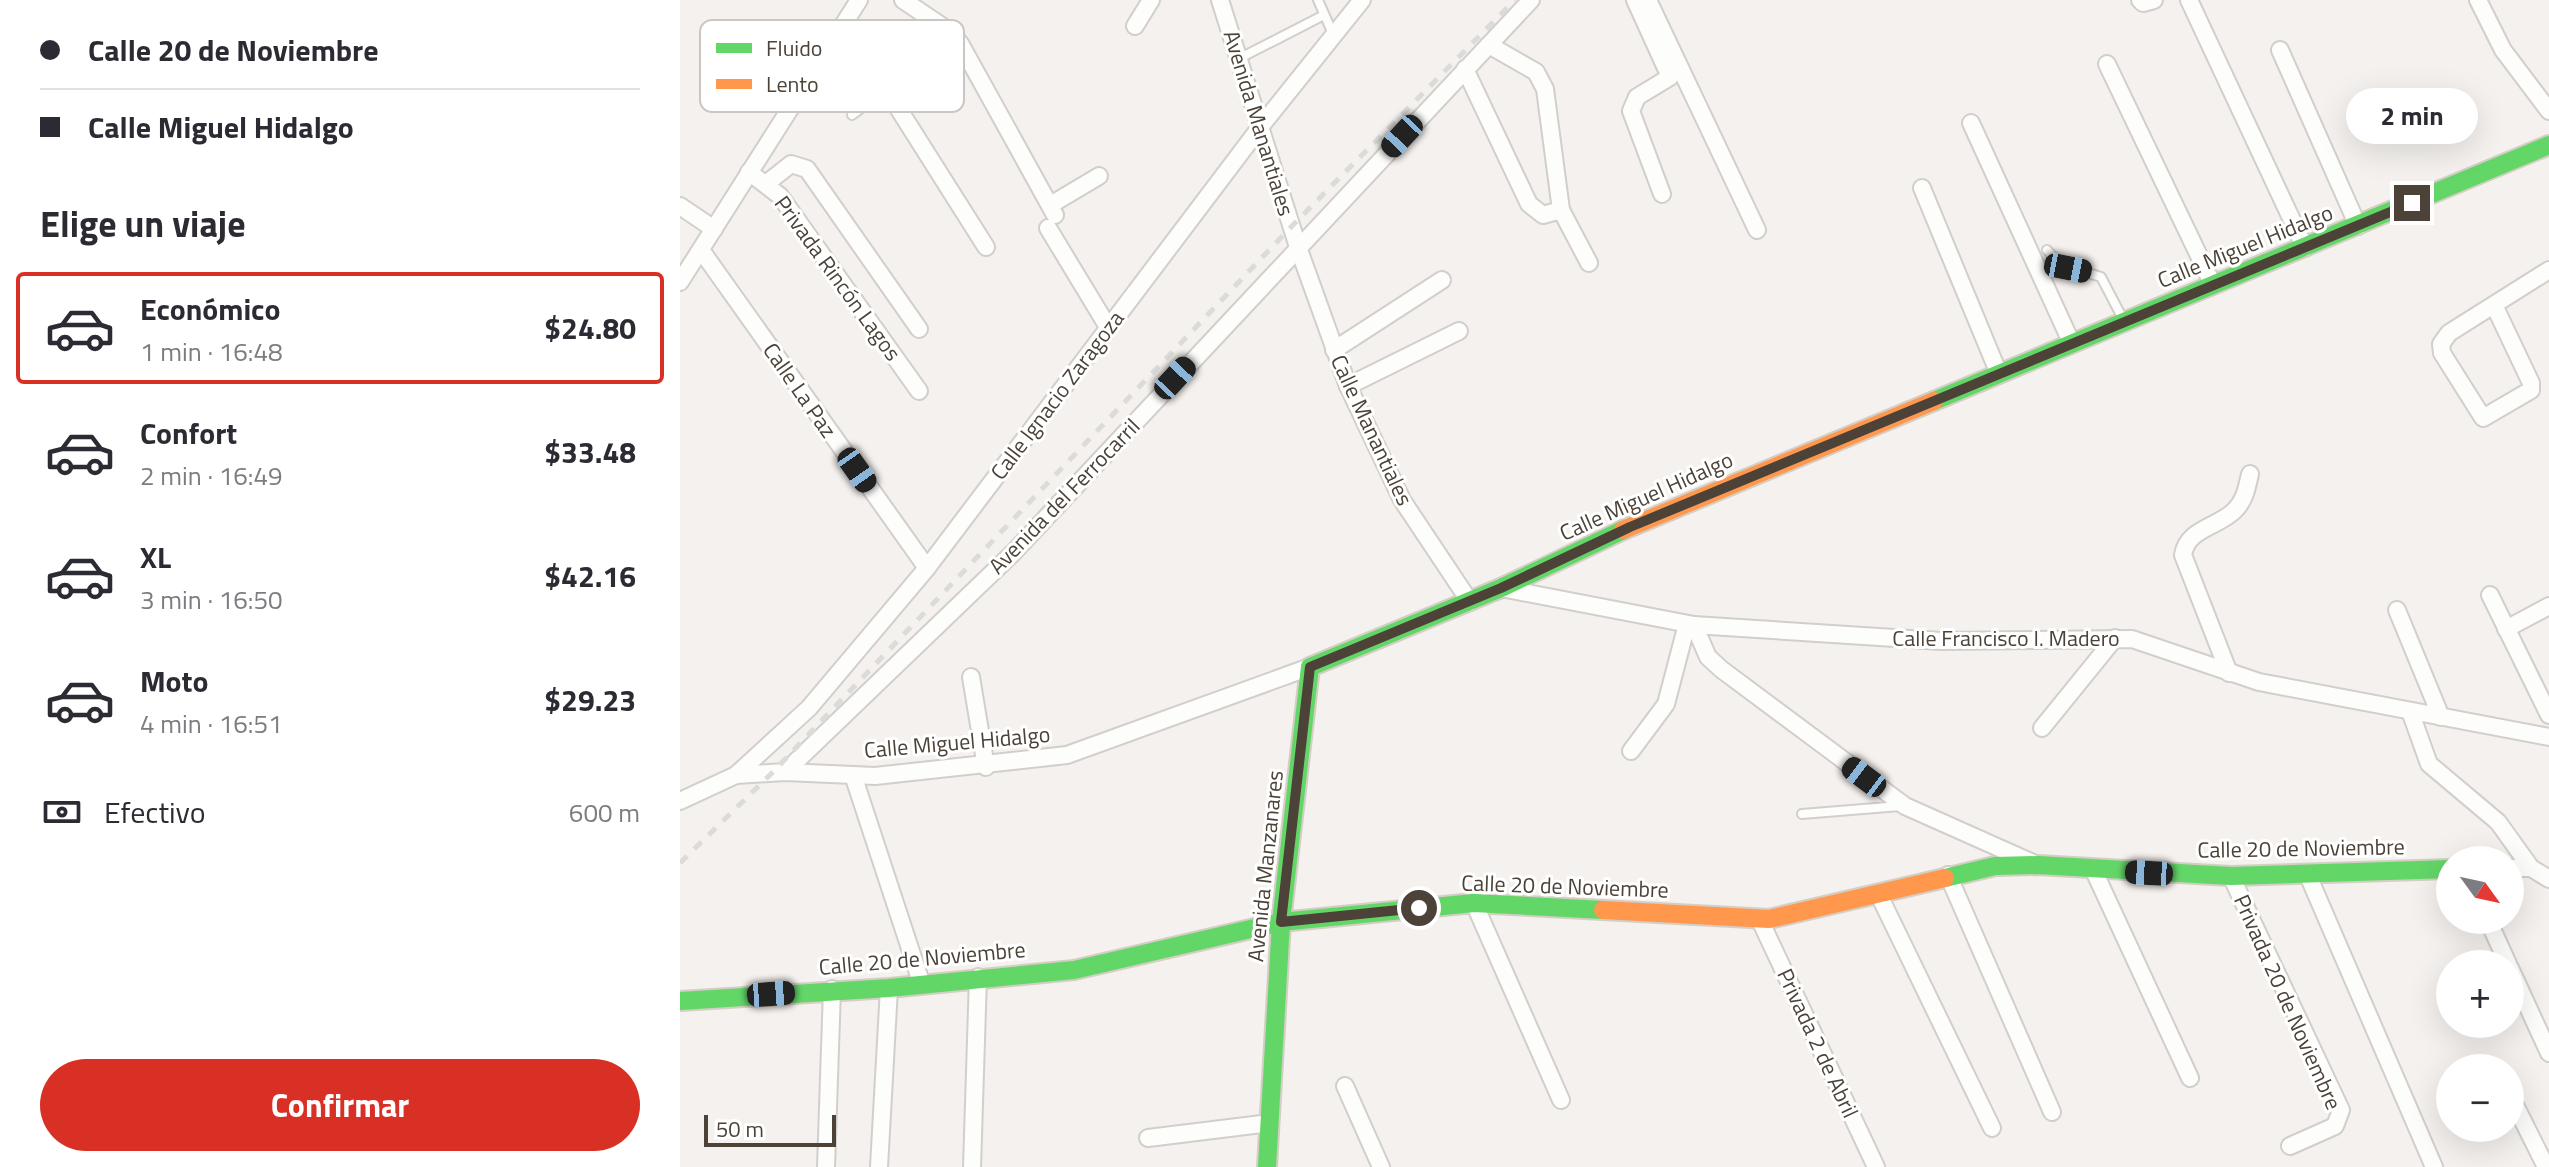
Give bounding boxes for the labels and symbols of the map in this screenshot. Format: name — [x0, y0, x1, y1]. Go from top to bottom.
legend — [700, 20, 964, 112]
street label: Avenida Manantiales — [1215, 26, 1303, 220]
text: Fluido — [766, 31, 822, 65]
text: Lento — [766, 67, 819, 101]
callout: 2 min — [2346, 87, 2478, 143]
car — [1377, 110, 1427, 162]
route end — [2394, 185, 2430, 221]
street label: Privada Rincón Lagos — [766, 188, 910, 368]
street label: Calle Miguel Hidalgo — [2152, 195, 2338, 297]
car — [2042, 252, 2094, 284]
street label: Calle Ignacio Zaragoza — [982, 303, 1132, 487]
street label: Calle La Paz — [755, 335, 845, 445]
street label: Calle Manantiales — [1322, 349, 1422, 511]
car — [1150, 352, 1200, 404]
street label: Avenida del Ferrocarril — [980, 410, 1148, 582]
street label: Calle Miguel Hidalgo — [1554, 442, 1738, 550]
car — [833, 443, 881, 497]
street label: Calle Francisco I. Madero — [1892, 621, 2120, 655]
street label: Calle Miguel Hidalgo — [862, 717, 1052, 767]
car — [1838, 753, 1890, 801]
street label: Avenida Manzanares — [1238, 769, 1292, 963]
street label: Calle 20 de Noviembre — [2197, 829, 2405, 867]
north arrow — [2436, 846, 2524, 934]
car — [2124, 860, 2174, 886]
street label: Calle 20 de Noviembre — [1461, 865, 1669, 907]
street label: Privada 20 de Noviembre — [2225, 889, 2351, 1115]
route start — [1401, 890, 1437, 926]
street label: Calle 20 de Noviembre — [817, 932, 1027, 984]
street label: Privada 2 de Abril — [1768, 963, 1868, 1123]
car — [746, 980, 796, 1008]
scale bar — [704, 1111, 836, 1147]

